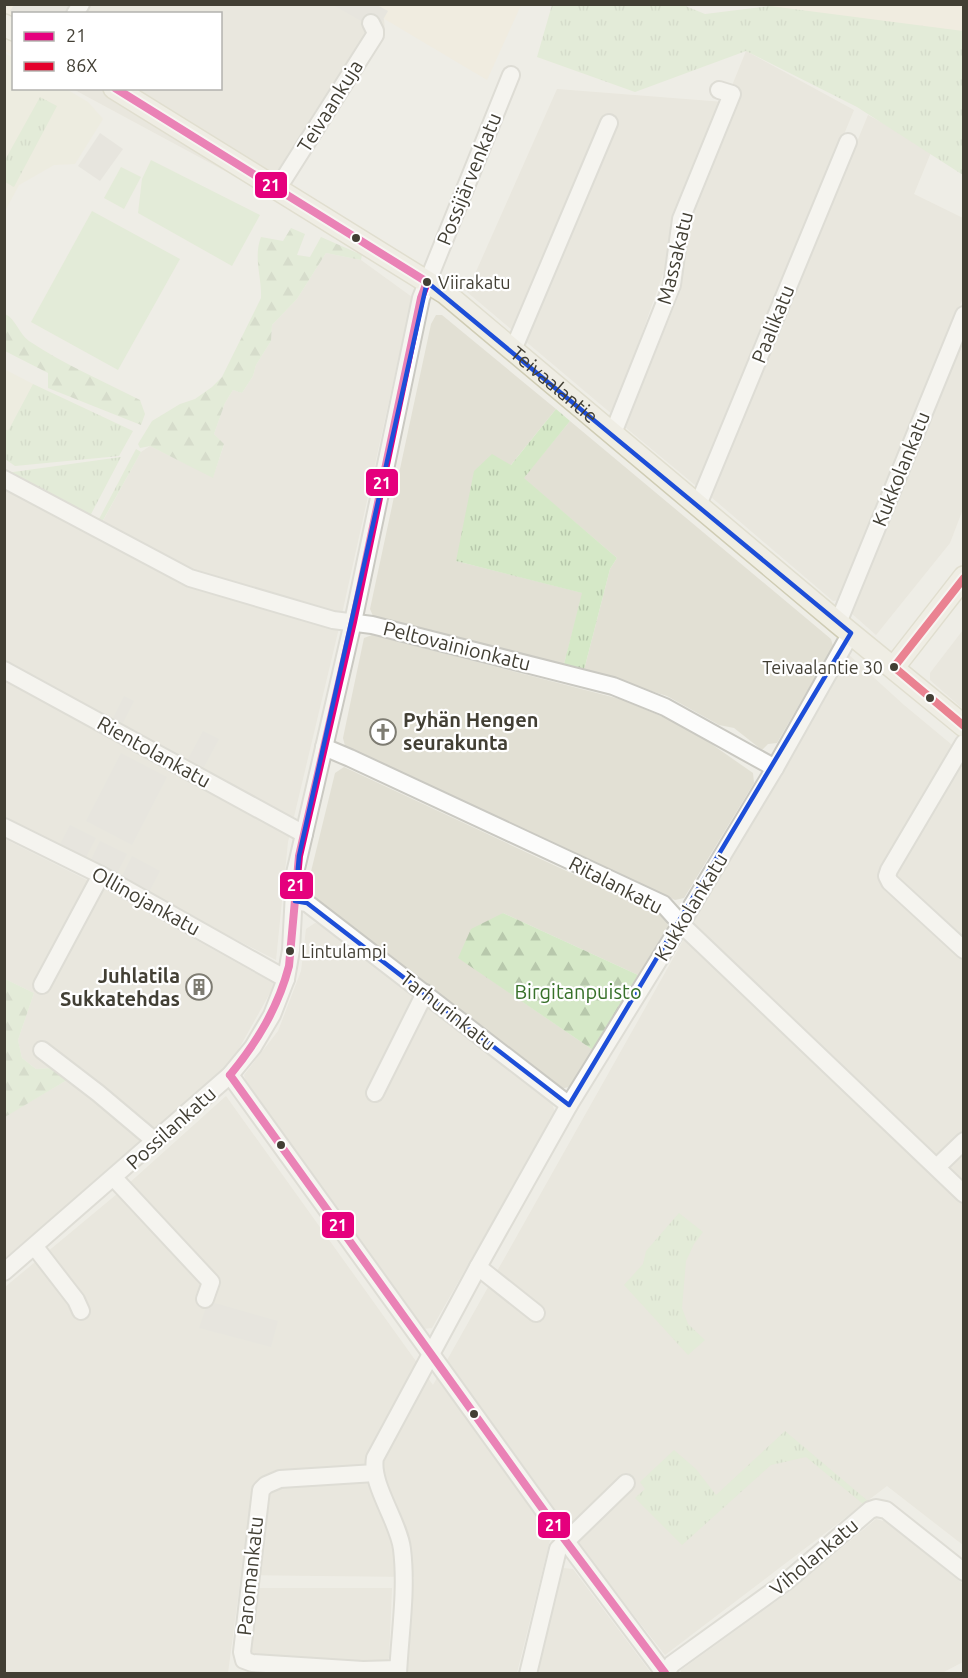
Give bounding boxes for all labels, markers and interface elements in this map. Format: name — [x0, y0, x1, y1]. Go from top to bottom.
legend — [12, 12, 222, 90]
text: 21 — [66, 25, 86, 45]
text: 86X — [66, 55, 97, 75]
street label: Teivaankuja — [292, 55, 367, 156]
street label: Possijärvenkatu — [432, 109, 506, 248]
line badge: 21 — [254, 171, 288, 199]
text: 21 — [262, 176, 280, 194]
street label: Massakatu — [652, 209, 697, 307]
unlabelled marker — [350, 232, 362, 244]
place label: Viirakatu — [438, 272, 511, 292]
marker: Viirakatu — [421, 276, 433, 288]
street label: Paalikatu — [746, 281, 799, 366]
street label: Teivaalantie — [506, 341, 603, 428]
street label: Kukkolankatu — [867, 408, 934, 530]
line badge: 21 — [365, 468, 399, 497]
text: 21 — [373, 474, 391, 492]
street label: Peltovainionkatu — [381, 616, 533, 675]
place label: Teivaalantie 30 — [762, 657, 883, 677]
marker: Teivaalantie 30 — [888, 661, 900, 673]
unlabelled marker — [924, 692, 936, 704]
place label: Pyhän Hengen seurakunta — [403, 708, 538, 754]
street label: Rientolankatu — [94, 711, 215, 792]
church icon: Pyhän Hengen seurakunta — [368, 717, 398, 747]
street label: Kukkolankatu — [649, 849, 732, 965]
street label: Ritalankatu — [566, 851, 667, 918]
street label: Ollinojankatu — [88, 861, 204, 940]
line badge: 21 — [279, 871, 314, 900]
text: 21 — [287, 876, 305, 894]
place label: Lintulampi — [301, 941, 387, 961]
marker: Lintulampi — [284, 945, 296, 957]
place label: Juhlatila Sukkatehdas — [60, 964, 180, 1010]
street label: Tarhurinkatu — [396, 966, 501, 1055]
building icon: Juhlatila Sukkatehdas — [184, 972, 214, 1002]
park label: Birgitanpuisto — [514, 980, 642, 1003]
street label: Possilankatu — [121, 1082, 220, 1174]
unlabelled marker — [275, 1139, 287, 1151]
line badge: 21 — [321, 1211, 355, 1239]
text: 21 — [329, 1216, 347, 1234]
unlabelled marker — [468, 1408, 480, 1420]
line badge: 21 — [537, 1511, 571, 1539]
street label: Viholankatu — [765, 1513, 862, 1600]
street label: Paromankatu — [232, 1515, 267, 1637]
text: 21 — [545, 1516, 563, 1534]

